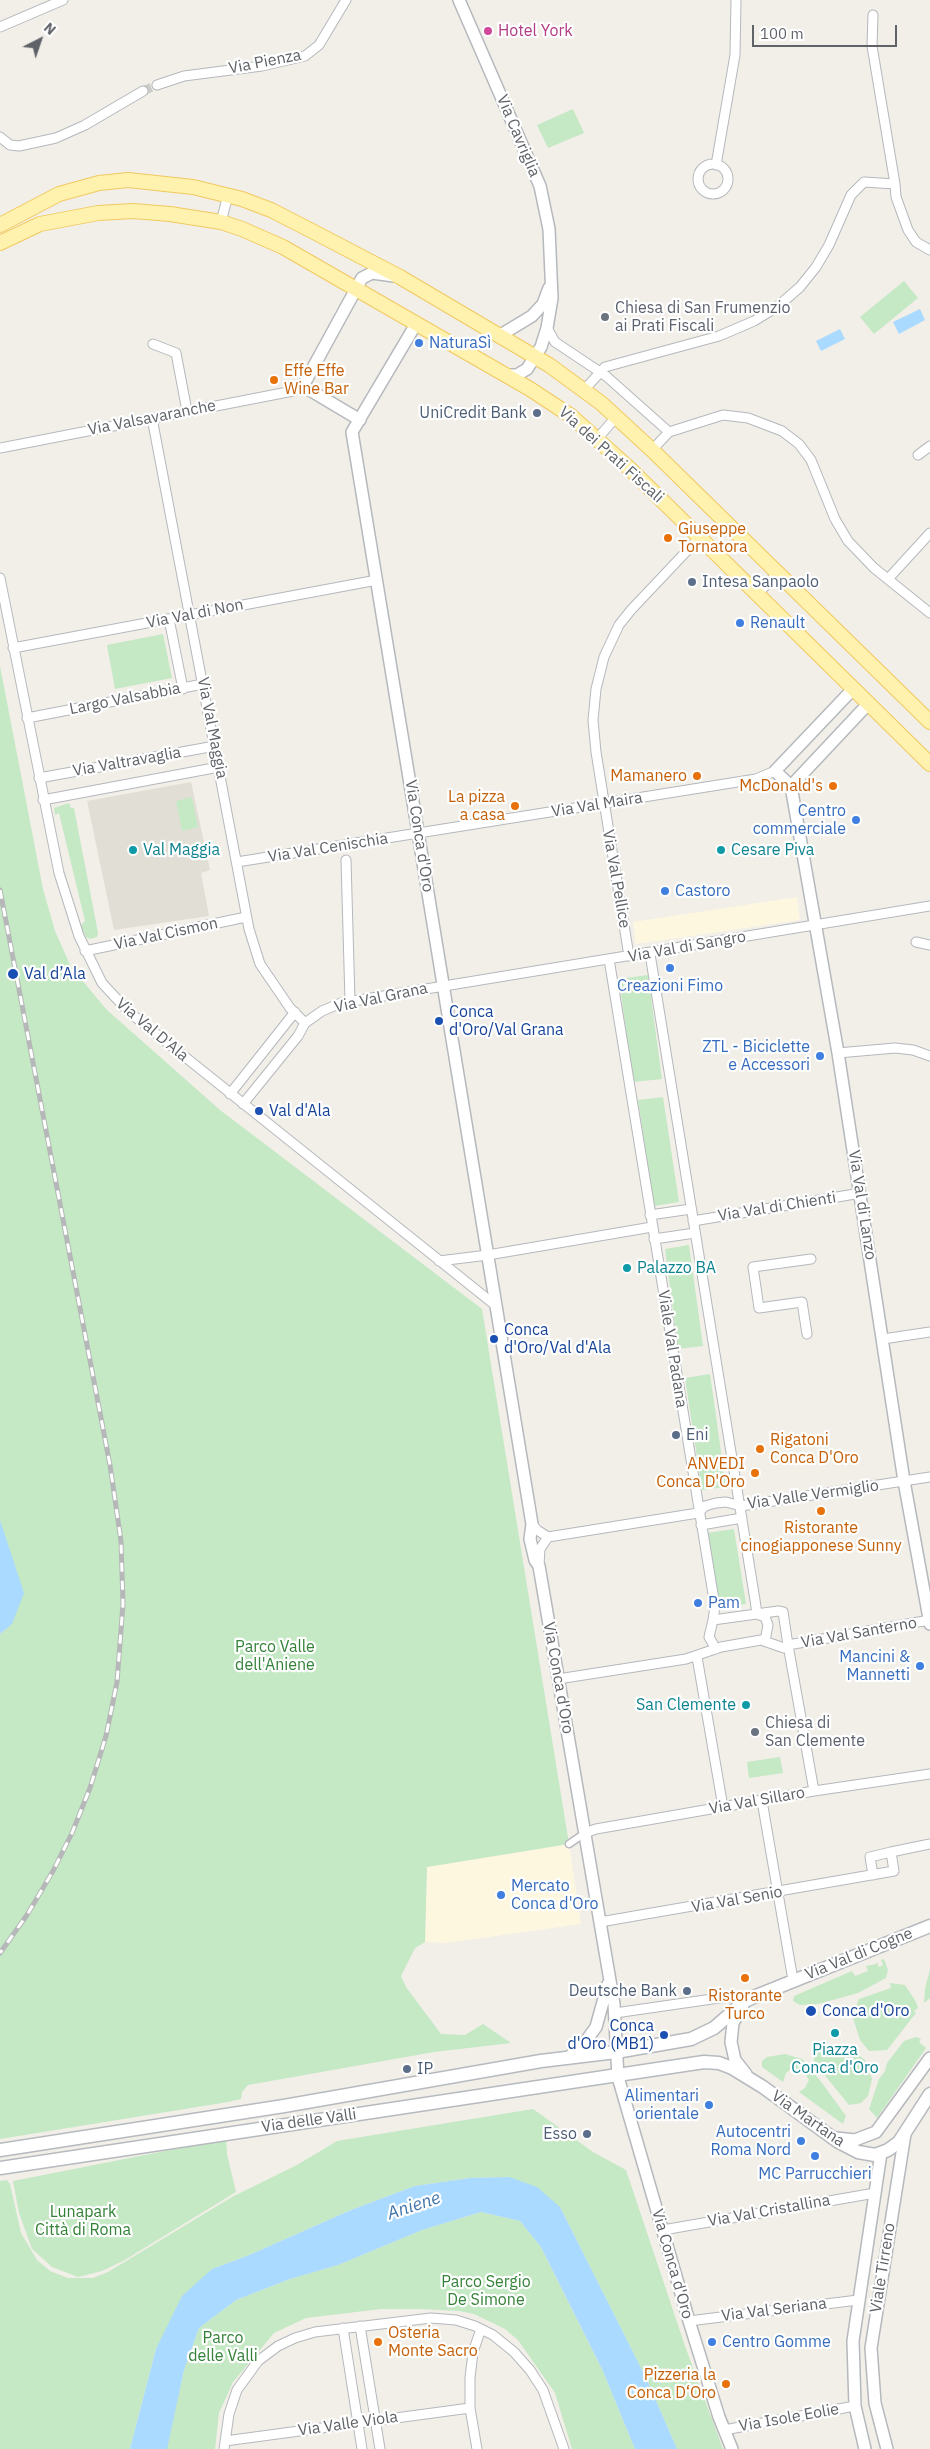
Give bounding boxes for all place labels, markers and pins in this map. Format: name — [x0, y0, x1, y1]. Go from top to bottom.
place label: Hotel York — [498, 21, 573, 41]
marker: Hotel York — [482, 25, 494, 37]
place label: Chiesa di San Frumenzio ai Prati Fiscali — [615, 298, 790, 336]
marker: Chiesa di San Frumenzio ai Prati Fiscali — [599, 311, 611, 323]
place label: NaturaSì — [429, 333, 491, 353]
marker: NaturaSì — [413, 337, 425, 349]
place label: Effe Effe Wine Bar — [284, 361, 349, 399]
marker: Effe Effe Wine Bar — [268, 374, 280, 386]
place label: UniCredit Bank — [419, 403, 527, 423]
marker: UniCredit Bank — [531, 407, 543, 419]
place label: Giuseppe Tornatora — [678, 519, 747, 557]
marker: Giuseppe Tornatora — [662, 532, 674, 544]
place label: Intesa Sanpaolo — [702, 572, 819, 592]
marker: Intesa Sanpaolo — [686, 576, 698, 588]
place label: Renault — [750, 613, 805, 633]
marker: Renault — [734, 617, 746, 629]
place label: Mamanero — [610, 766, 687, 786]
marker: Mamanero — [691, 770, 703, 782]
place label: McDonald's — [739, 776, 823, 796]
marker: McDonald's — [827, 780, 839, 792]
place label: La pizza a casa — [448, 787, 505, 825]
marker: La pizza a casa — [509, 800, 521, 812]
place label: Centro commerciale — [753, 801, 846, 839]
marker: Centro commerciale — [850, 814, 862, 826]
place label: Val Maggia — [143, 840, 220, 860]
place label: Cesare Piva — [731, 840, 814, 860]
marker: Val Maggia — [127, 844, 139, 856]
marker: Cesare Piva — [715, 844, 727, 856]
place label: Castoro — [675, 881, 730, 901]
marker: Castoro — [659, 885, 671, 897]
marker: Creazioni Fimo — [664, 962, 676, 974]
place label: Val d’Ala — [24, 964, 86, 984]
marker: Val d’Ala — [6, 967, 20, 981]
place label: Creazioni Fimo — [617, 976, 723, 996]
place label: Conca d'Oro/Val Grana — [449, 1002, 564, 1040]
marker: Conca d'Oro/Val Grana — [433, 1015, 445, 1027]
place label: ZTL - Biciclette e Accessori — [702, 1037, 810, 1075]
marker: ZTL - Biciclette e Accessori — [814, 1050, 826, 1062]
place label: Val d'Ala — [269, 1101, 330, 1121]
marker: Val d'Ala — [253, 1105, 265, 1117]
place label: Palazzo BA — [637, 1258, 716, 1278]
marker: Palazzo BA — [621, 1262, 633, 1274]
place label: Conca d'Oro/Val d'Ala — [504, 1320, 611, 1358]
marker: Conca d'Oro/Val d'Ala — [488, 1333, 500, 1345]
place label: Eni — [686, 1425, 708, 1445]
marker: Eni — [670, 1429, 682, 1441]
place label: Rigatoni Conca D'Oro — [770, 1430, 859, 1468]
marker: Rigatoni Conca D'Oro — [754, 1443, 766, 1455]
place label: ANVEDI Conca D'Oro — [656, 1454, 745, 1492]
marker: ANVEDI Conca D'Oro — [749, 1467, 761, 1479]
marker: Ristorante cinogiapponese Sunny — [815, 1505, 827, 1517]
place label: Ristorante cinogiapponese Sunny — [740, 1518, 902, 1556]
place label: Pam — [708, 1593, 740, 1613]
marker: Pam — [692, 1597, 704, 1609]
place label: Mancini & Mannetti — [839, 1647, 910, 1685]
marker: Mancini & Mannetti — [914, 1660, 926, 1672]
place label: San Clemente — [636, 1695, 736, 1715]
marker: San Clemente — [740, 1699, 752, 1711]
place label: Chiesa di San Clemente — [765, 1713, 865, 1751]
marker: Chiesa di San Clemente — [749, 1726, 761, 1738]
place label: Mercato Conca d'Oro — [511, 1876, 598, 1914]
marker: Mercato Conca d'Oro — [495, 1889, 507, 1901]
marker: Ristorante Turco — [739, 1972, 751, 1984]
place label: Deutsche Bank — [569, 1981, 677, 2001]
marker: Deutsche Bank — [681, 1985, 693, 1997]
place label: Ristorante Turco — [708, 1986, 782, 2024]
place label: Conca d'Oro — [822, 2001, 909, 2021]
marker: Conca d'Oro — [804, 2004, 818, 2018]
place label: Conca d'Oro (MB1) — [567, 2016, 654, 2054]
marker: Piazza Conca d'Oro — [829, 2027, 841, 2039]
marker: Conca d'Oro (MB1) — [658, 2029, 670, 2041]
place label: Piazza Conca d'Oro — [791, 2040, 879, 2078]
place label: IP — [417, 2059, 433, 2079]
marker: IP — [401, 2063, 413, 2075]
place label: Alimentari orientale — [625, 2086, 699, 2124]
marker: Alimentari orientale — [703, 2099, 715, 2111]
place label: Autocentri Roma Nord — [710, 2122, 791, 2160]
place label: Esso — [543, 2124, 577, 2144]
marker: Esso — [581, 2128, 593, 2140]
marker: Autocentri Roma Nord — [795, 2135, 807, 2147]
marker: MC Parrucchieri — [809, 2150, 821, 2162]
place label: MC Parrucchieri — [758, 2164, 872, 2184]
place label: Osteria Monte Sacro — [388, 2323, 478, 2361]
place label: Centro Gomme — [722, 2332, 831, 2352]
marker: Osteria Monte Sacro — [372, 2336, 384, 2348]
marker: Centro Gomme — [706, 2336, 718, 2348]
place label: Pizzeria la Conca D‘Oro — [627, 2365, 716, 2403]
marker: Pizzeria la Conca D‘Oro — [720, 2378, 732, 2390]

